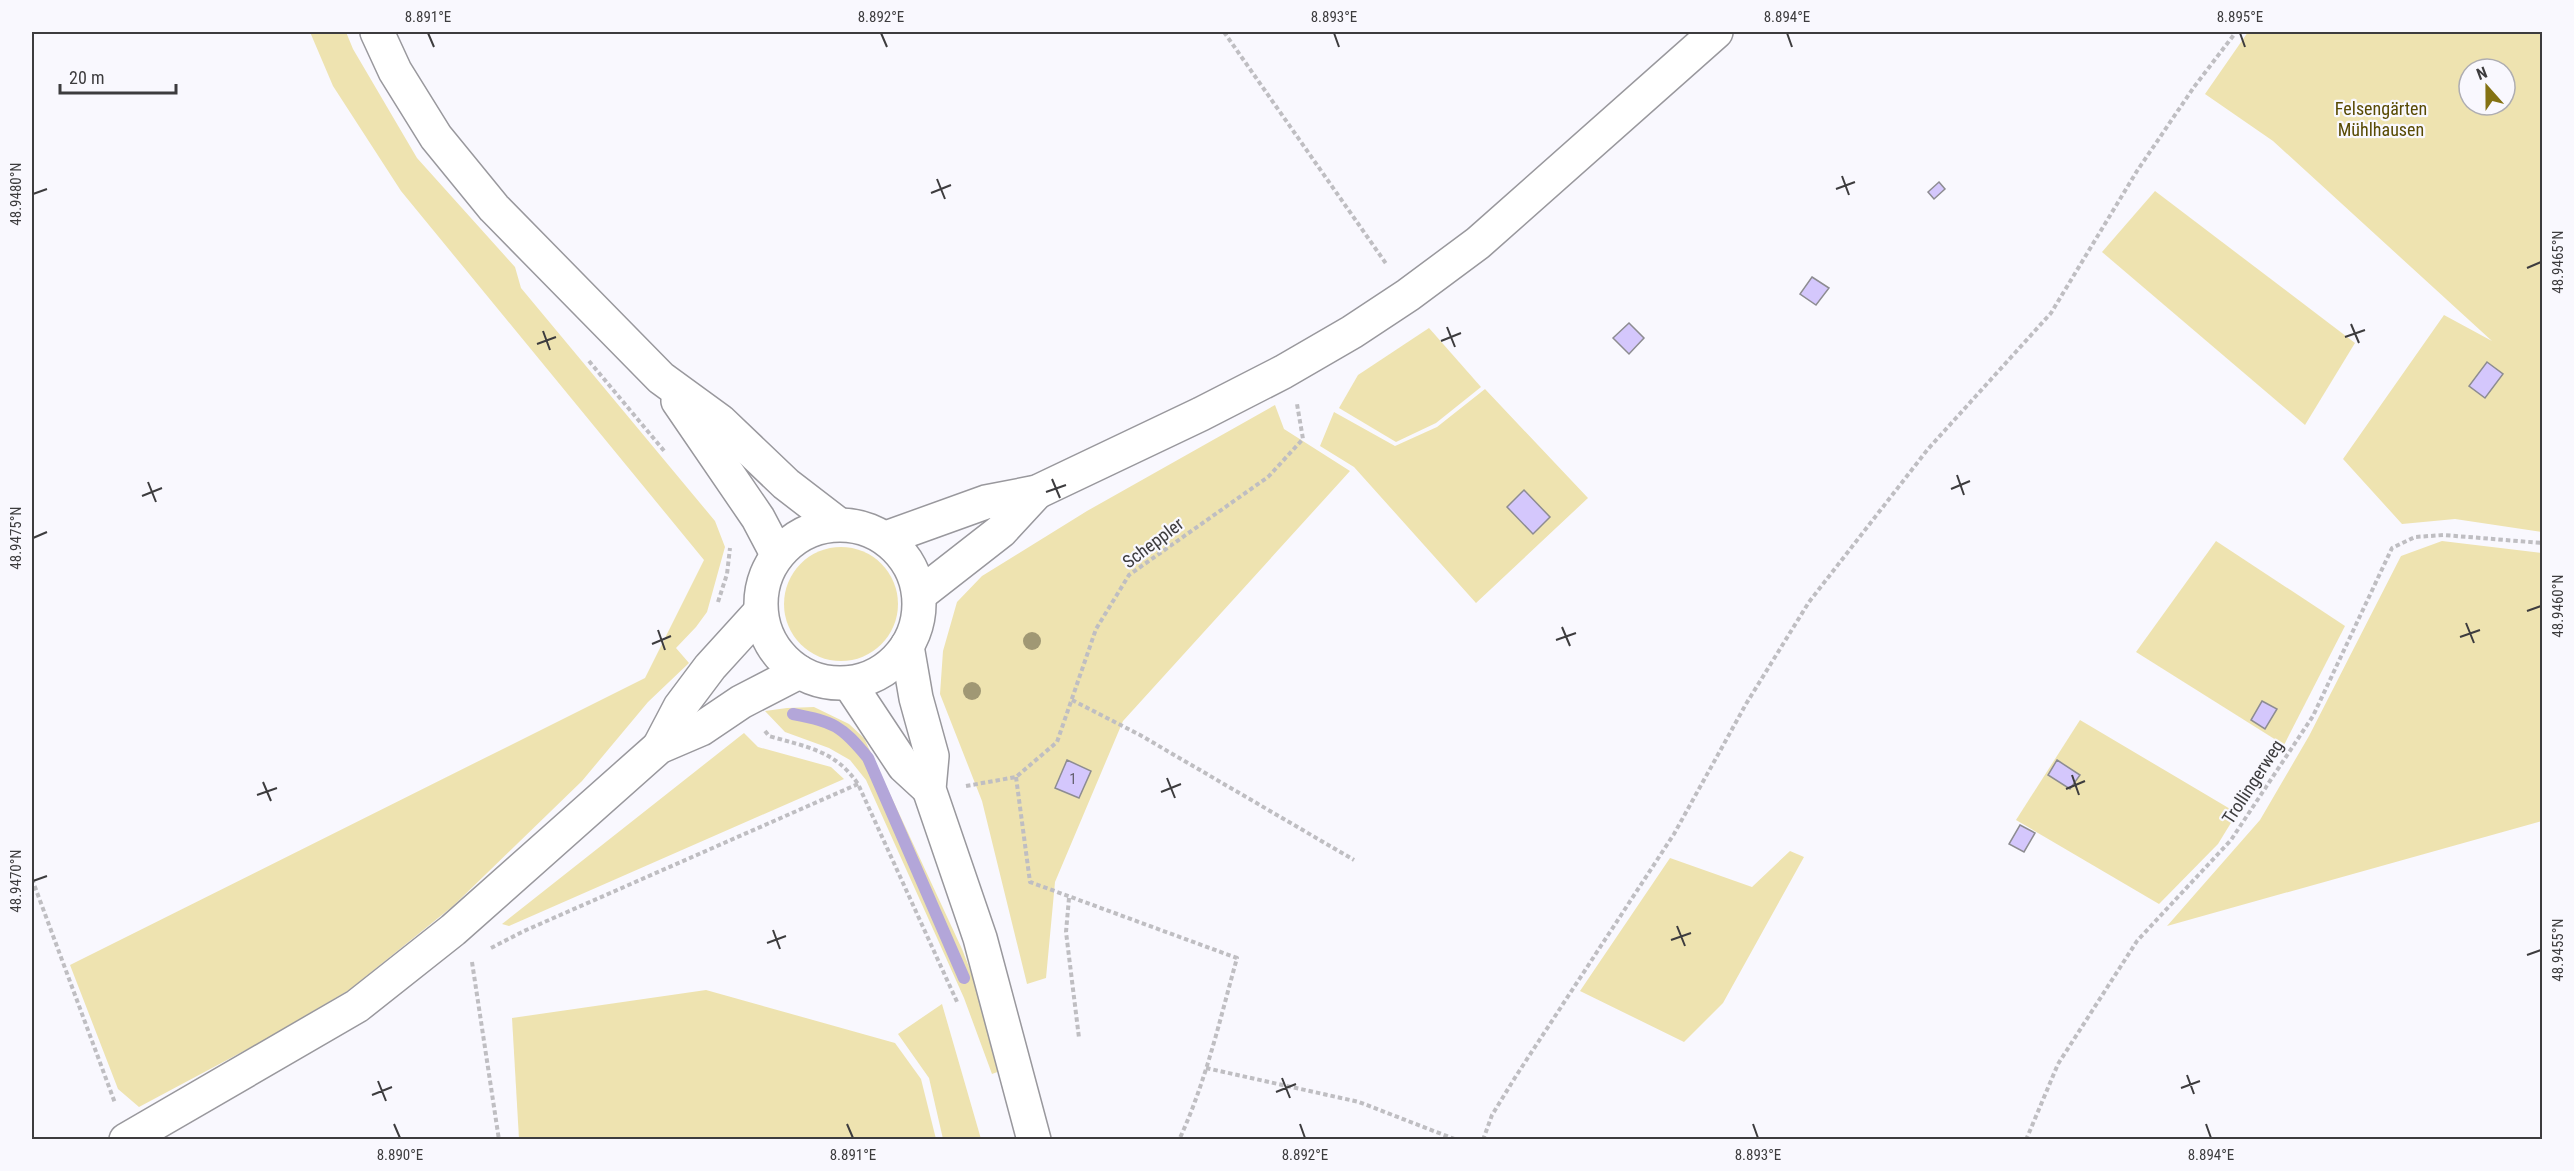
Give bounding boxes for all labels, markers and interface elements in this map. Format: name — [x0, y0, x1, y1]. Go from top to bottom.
text: 8.891°E — [405, 8, 451, 26]
text: 8.892°E — [858, 8, 904, 26]
text: 8.893°E — [1311, 8, 1357, 26]
text: 8.894°E — [1764, 8, 1810, 26]
text: 8.895°E — [2217, 8, 2263, 26]
scale bar — [60, 57, 176, 95]
north arrow — [2457, 57, 2517, 117]
text: N — [2474, 63, 2490, 84]
text: 20 m — [69, 67, 104, 88]
park label: Felsengärten Mühlhausen — [2335, 98, 2427, 140]
text: 48.9480°N — [7, 162, 25, 226]
text: 48.9465°N — [2549, 230, 2567, 294]
text: 48.9475°N — [7, 506, 25, 570]
street label: Scheppler — [1118, 513, 1188, 572]
text: 48.9460°N — [2549, 574, 2567, 638]
street label: Trollingerweg — [2218, 736, 2288, 828]
house number: 1 — [1069, 770, 1077, 788]
text: 48.9470°N — [7, 849, 25, 913]
text: 48.9455°N — [2549, 918, 2567, 982]
text: 8.890°E — [377, 1146, 423, 1164]
text: 8.891°E — [830, 1146, 876, 1164]
text: 8.892°E — [1282, 1146, 1328, 1164]
text: 8.893°E — [1735, 1146, 1781, 1164]
text: 8.894°E — [2188, 1146, 2234, 1164]

